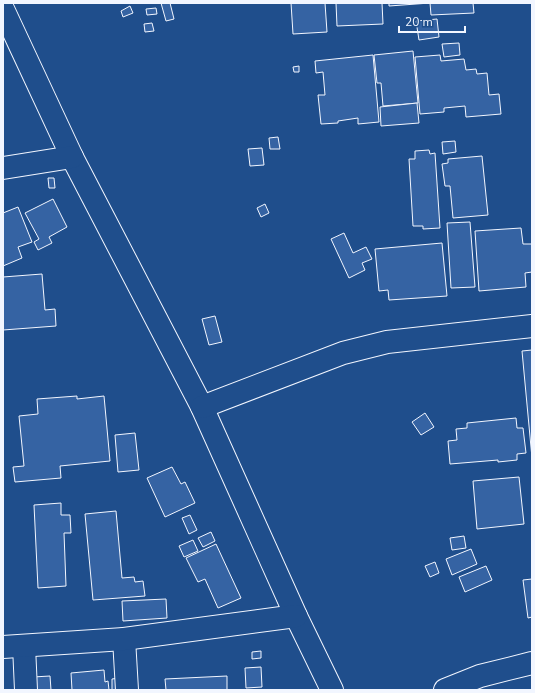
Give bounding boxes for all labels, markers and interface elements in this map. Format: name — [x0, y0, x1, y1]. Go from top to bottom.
scale bar — [399, 8, 465, 34]
text: 20 m — [405, 14, 433, 30]

